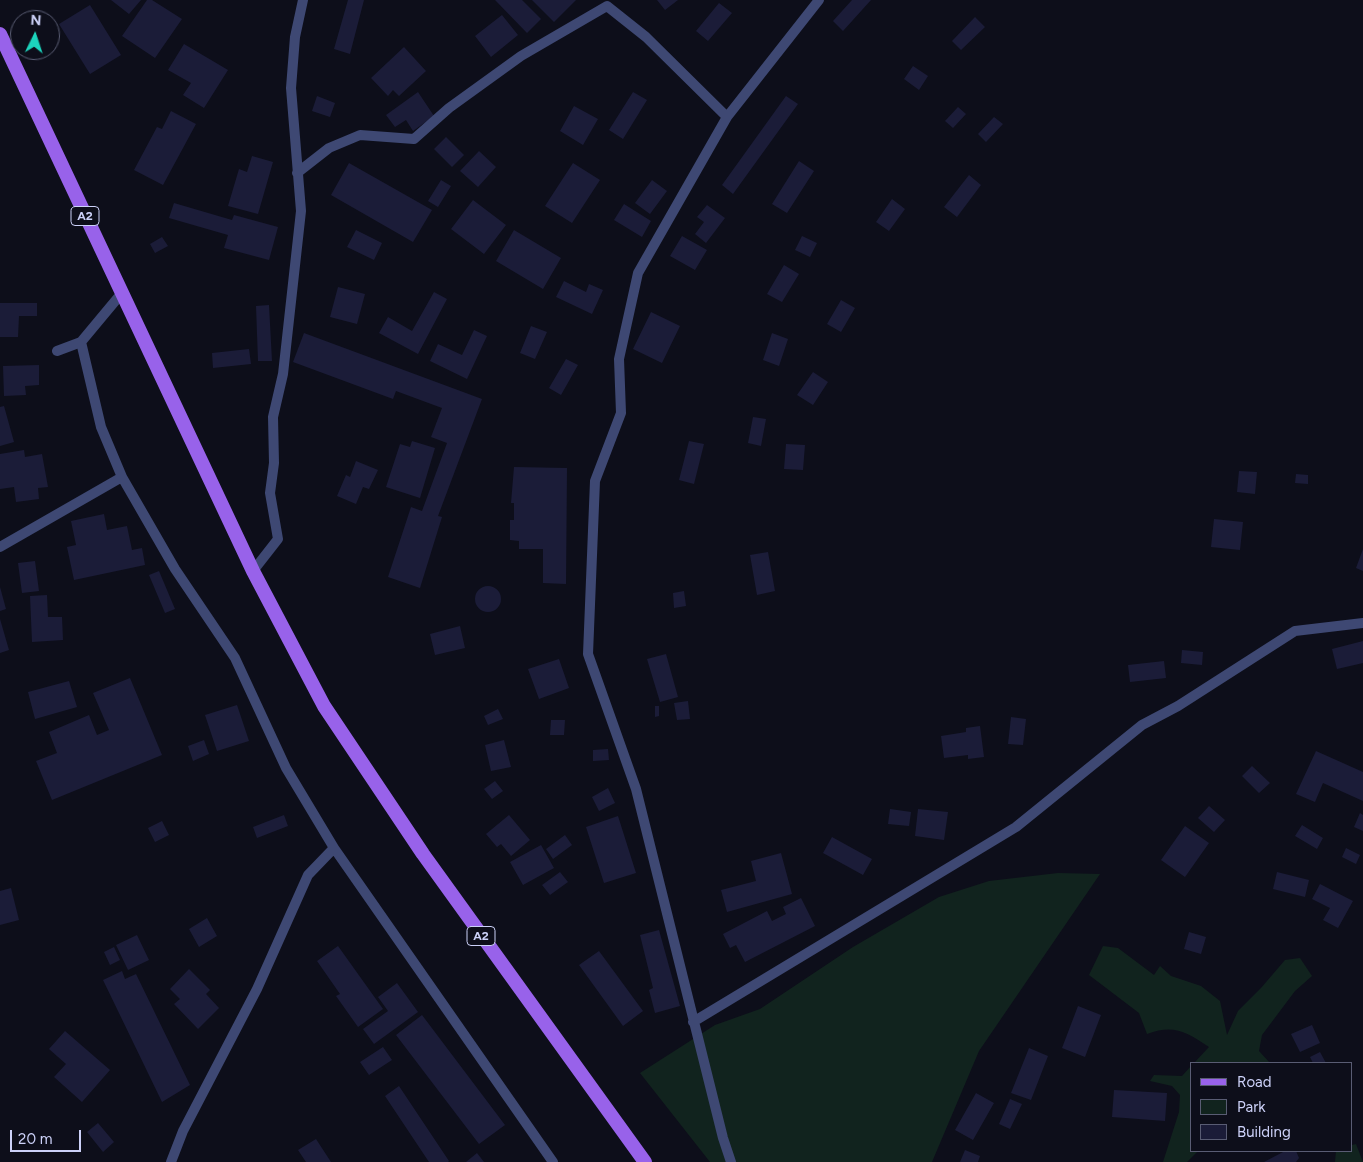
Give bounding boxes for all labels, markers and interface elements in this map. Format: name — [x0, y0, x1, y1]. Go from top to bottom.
north arrow — [10, 10, 60, 60]
text: N — [30, 12, 42, 29]
road number: A2 — [71, 207, 99, 226]
road number: A2 — [467, 926, 495, 946]
legend — [1190, 1062, 1353, 1152]
text: Road — [1237, 1073, 1272, 1091]
text: Park — [1237, 1098, 1266, 1116]
scale bar — [12, 1120, 84, 1152]
text: Building — [1237, 1123, 1291, 1141]
text: 20 m — [18, 1130, 52, 1148]

